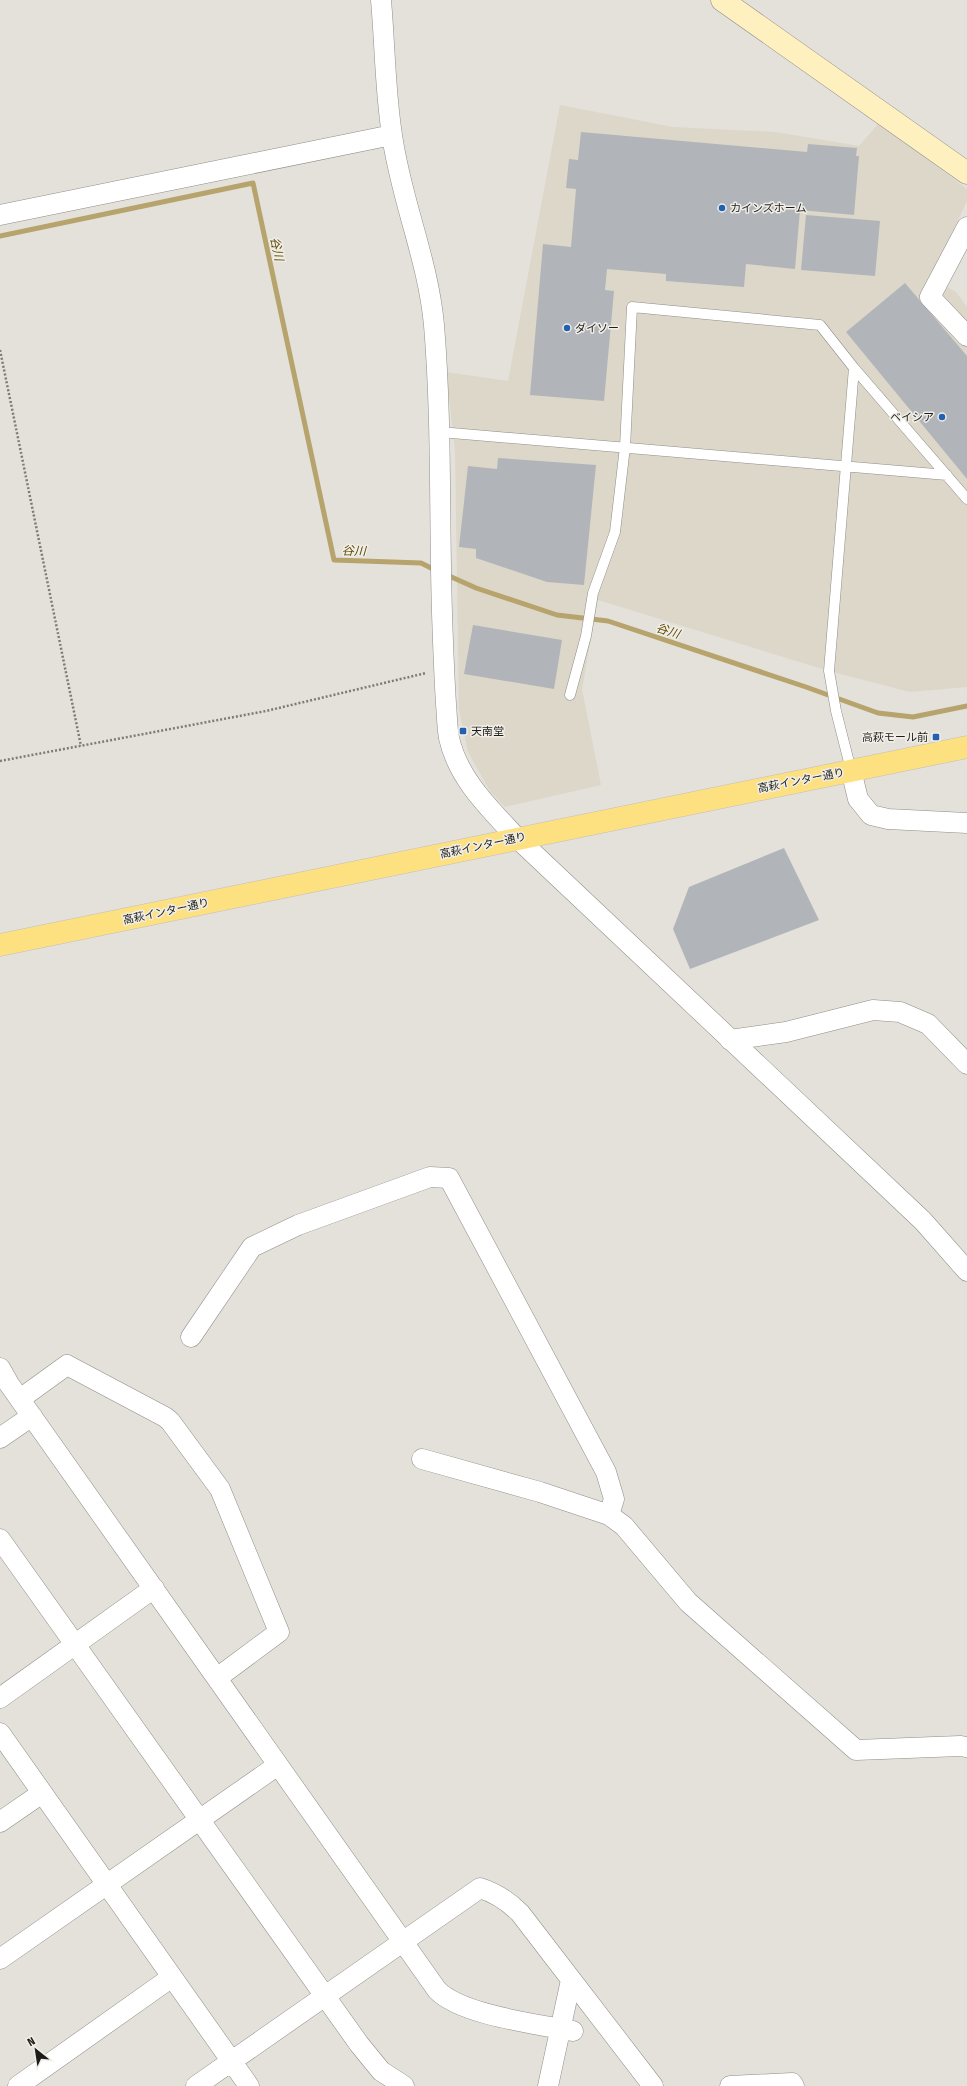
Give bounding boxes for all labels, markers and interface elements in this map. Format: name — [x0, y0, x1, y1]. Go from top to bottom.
place label: カインズホーム — [730, 202, 806, 215]
marker: カインズホーム — [717, 203, 727, 213]
water label: 谷川 — [268, 236, 287, 264]
place label: ダイソー — [575, 322, 619, 335]
marker: ダイソー — [562, 323, 572, 333]
place label: ベイシア — [890, 411, 934, 424]
marker: ベイシア — [937, 412, 947, 422]
water label: 谷川 — [342, 544, 368, 558]
water label: 谷川 — [654, 621, 683, 642]
place label: 天南堂 — [471, 725, 504, 738]
marker: 天南堂 — [458, 726, 468, 736]
place label: 高萩モール前 — [862, 731, 928, 744]
marker: 高萩モール前 — [931, 732, 941, 742]
street label: 高萩インター通り — [757, 766, 846, 795]
street label: 高萩インター通り — [439, 830, 527, 861]
street label: 高萩インター通り — [122, 896, 210, 927]
north arrow — [16, 2030, 56, 2070]
text: N — [25, 2034, 37, 2049]

